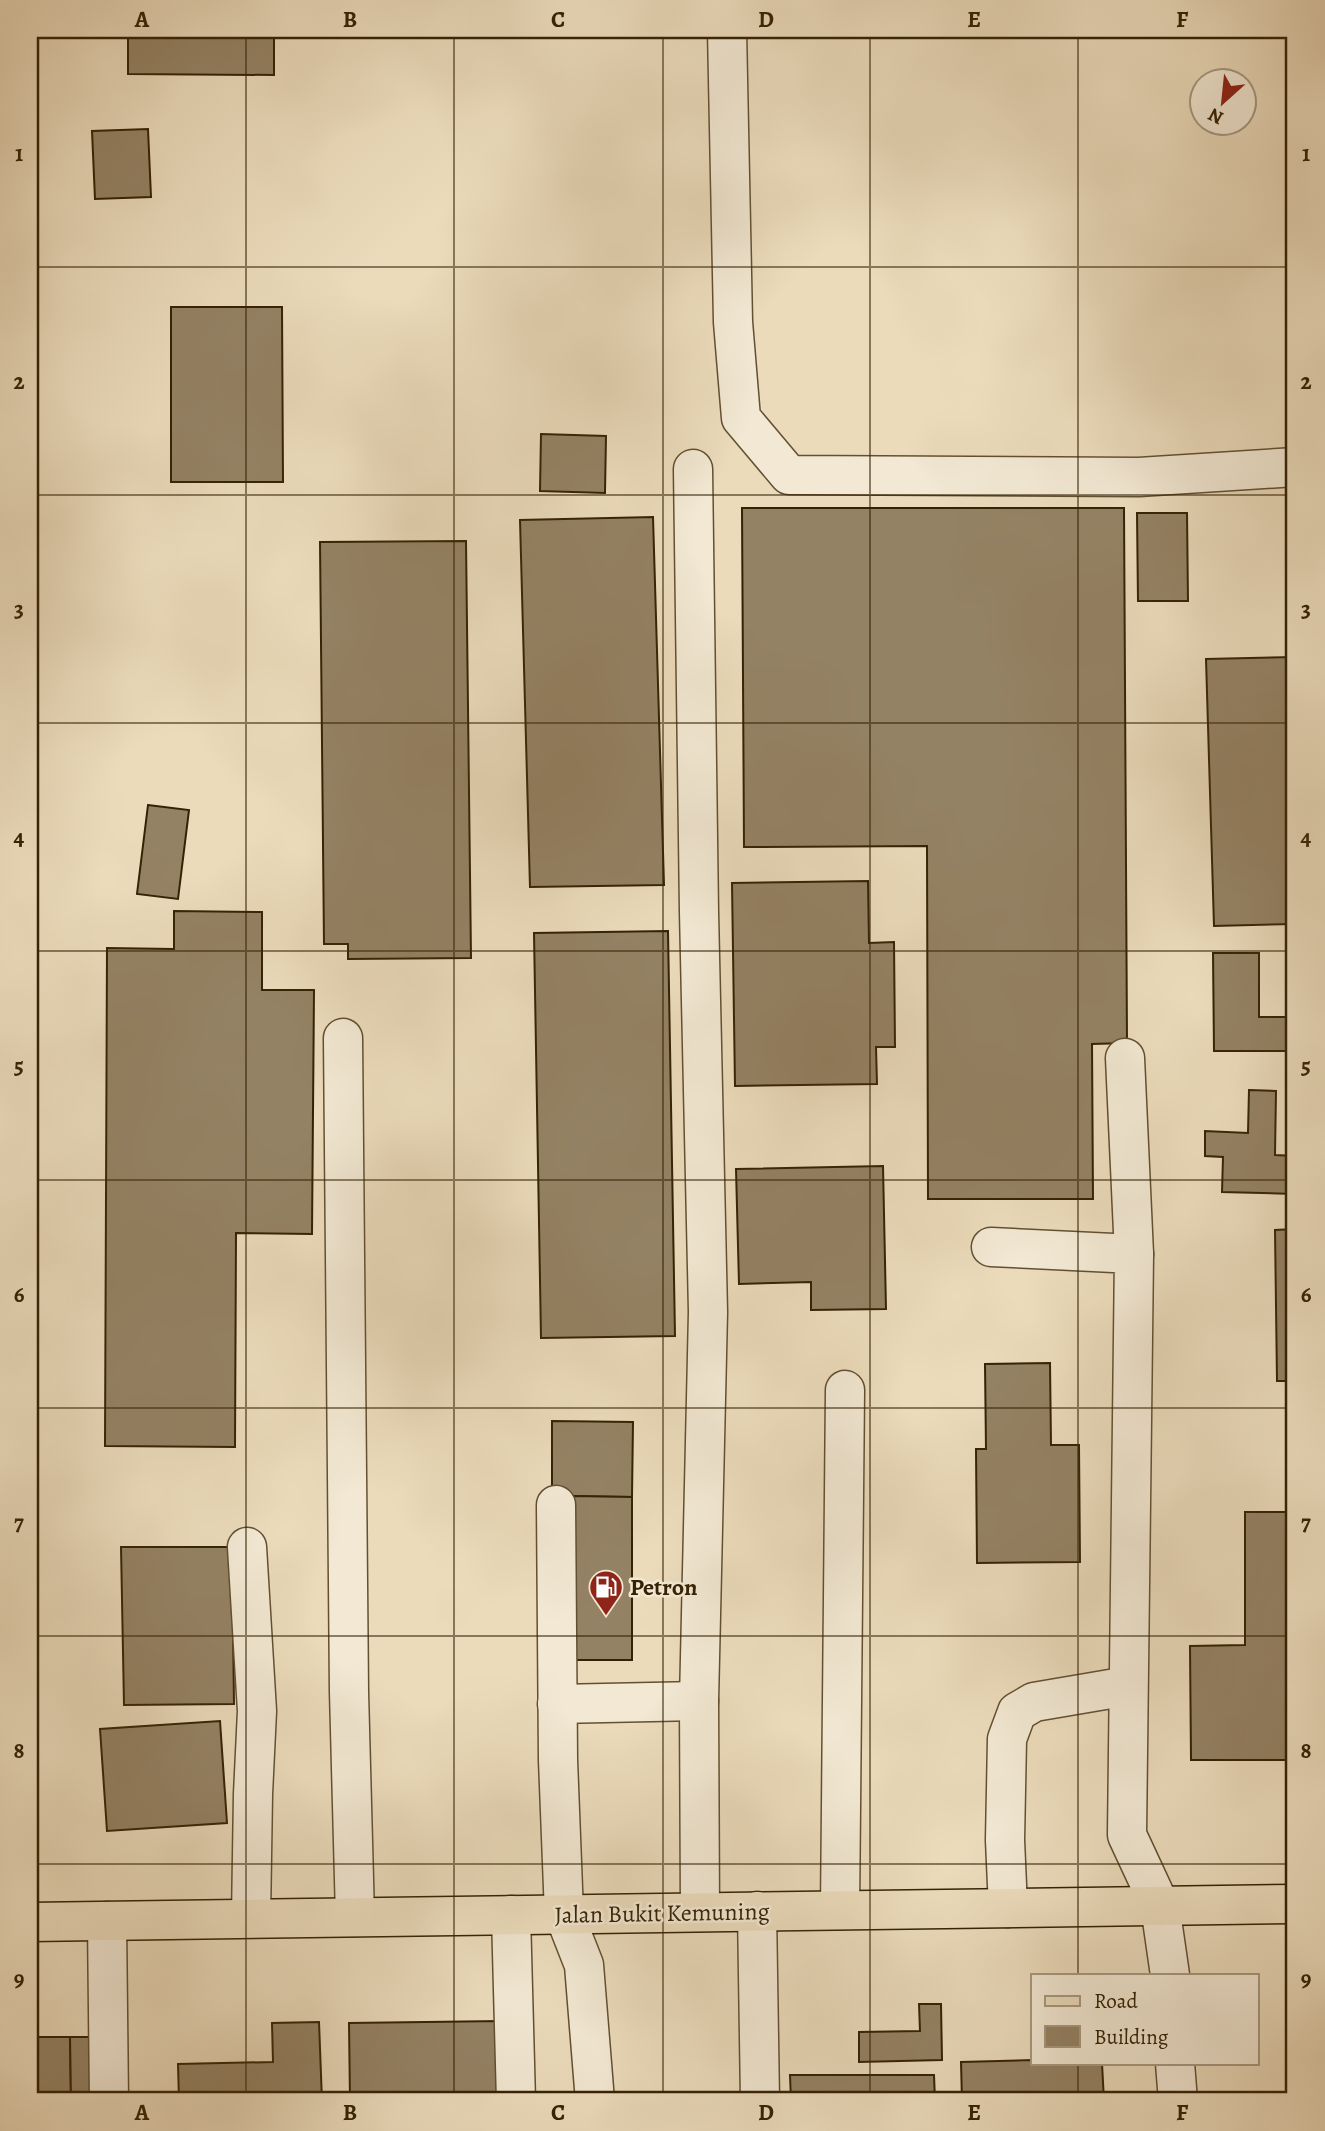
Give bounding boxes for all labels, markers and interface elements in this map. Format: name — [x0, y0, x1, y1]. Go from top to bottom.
text: A — [134, 4, 150, 35]
text: B — [343, 4, 357, 35]
text: C — [551, 4, 565, 35]
text: D — [758, 4, 774, 35]
text: E — [967, 4, 981, 35]
text: F — [1176, 4, 1189, 35]
north arrow — [1188, 66, 1258, 136]
text: N — [1204, 101, 1228, 131]
text: 1 — [15, 138, 23, 169]
text: 1 — [1302, 138, 1310, 169]
text: 2 — [13, 366, 25, 397]
text: 2 — [1300, 366, 1312, 397]
text: 3 — [14, 594, 24, 625]
text: 3 — [1301, 594, 1311, 625]
text: 4 — [14, 822, 25, 853]
text: 4 — [1301, 822, 1312, 853]
text: 5 — [14, 1050, 24, 1081]
text: 5 — [1301, 1050, 1311, 1081]
text: 6 — [14, 1279, 25, 1310]
text: 6 — [1301, 1279, 1312, 1310]
text: 7 — [14, 1507, 24, 1538]
text: 7 — [1301, 1507, 1311, 1538]
fuel station icon: Petron — [587, 1568, 625, 1617]
place label: Petron — [630, 1571, 698, 1603]
text: 8 — [13, 1735, 25, 1766]
text: 8 — [1300, 1735, 1312, 1766]
street label: Jalan Bukit Kemuning — [554, 1895, 770, 1931]
text: 9 — [14, 1963, 24, 1994]
text: 9 — [1301, 1963, 1311, 1994]
legend — [1031, 1974, 1258, 2064]
text: Road — [1094, 1987, 1138, 2015]
text: Building — [1094, 2023, 1169, 2051]
text: A — [134, 2097, 150, 2128]
text: B — [343, 2097, 357, 2128]
text: C — [551, 2097, 565, 2128]
text: D — [758, 2097, 774, 2128]
text: E — [967, 2097, 981, 2128]
text: F — [1176, 2097, 1189, 2128]

